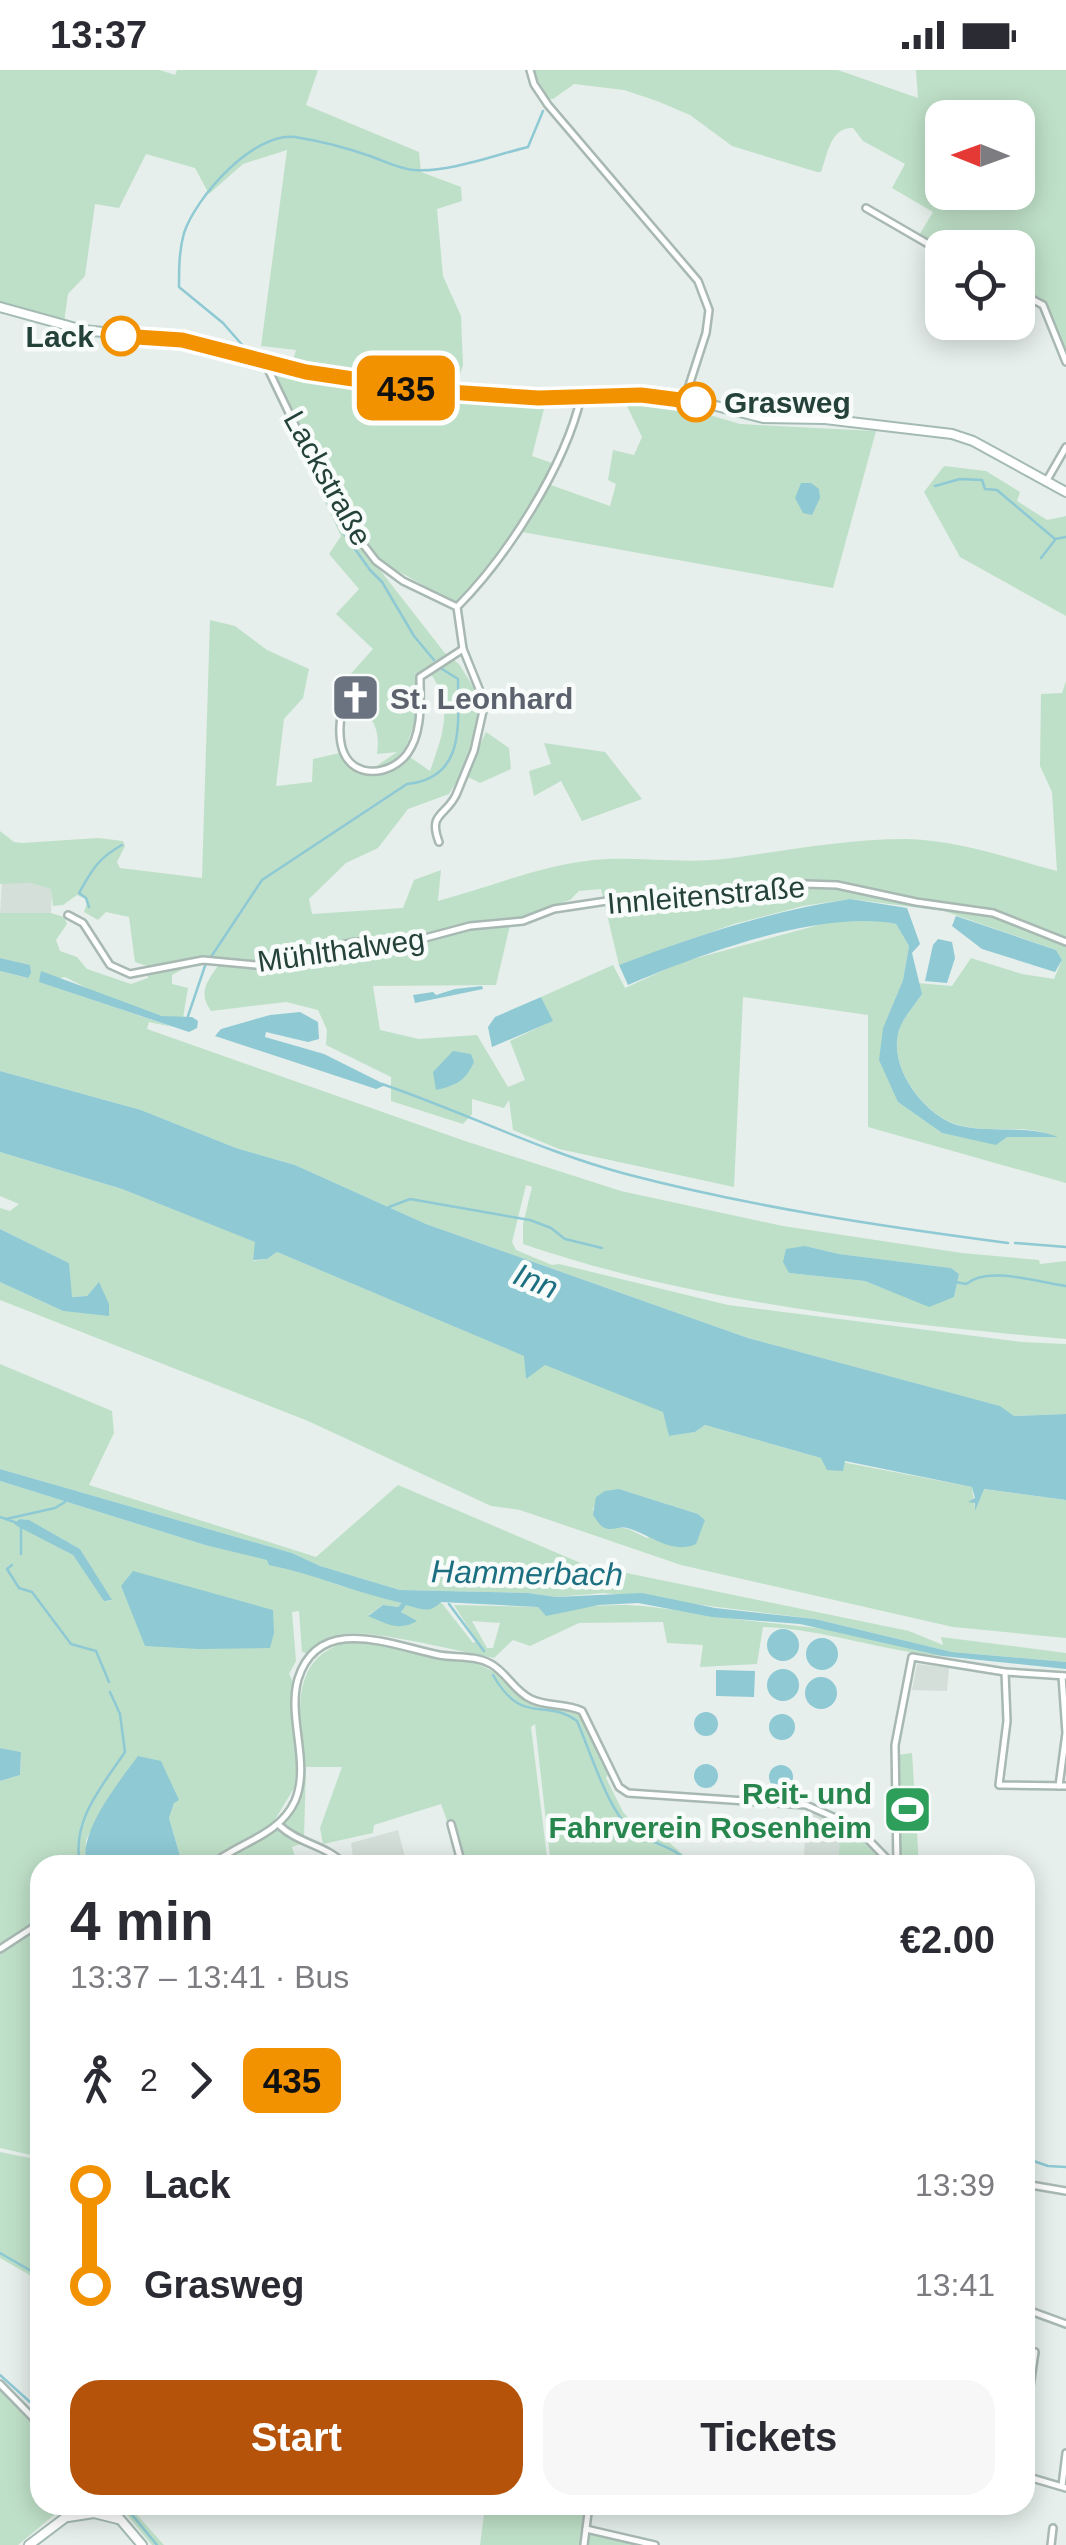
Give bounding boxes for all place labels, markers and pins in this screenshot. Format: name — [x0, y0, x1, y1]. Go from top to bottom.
marker: Lack — [102, 317, 140, 355]
place label: Lack — [26, 320, 94, 353]
marker: Grasweg — [677, 383, 715, 421]
place label: Grasweg — [724, 386, 851, 419]
church icon: St. Leonhard — [329, 672, 381, 724]
place label: St. Leonhard — [390, 682, 573, 715]
place label: Reit- und Fahrverein Rosenheim — [549, 1777, 872, 1844]
sports icon: Reit- und Fahrverein Rosenheim — [881, 1784, 933, 1836]

